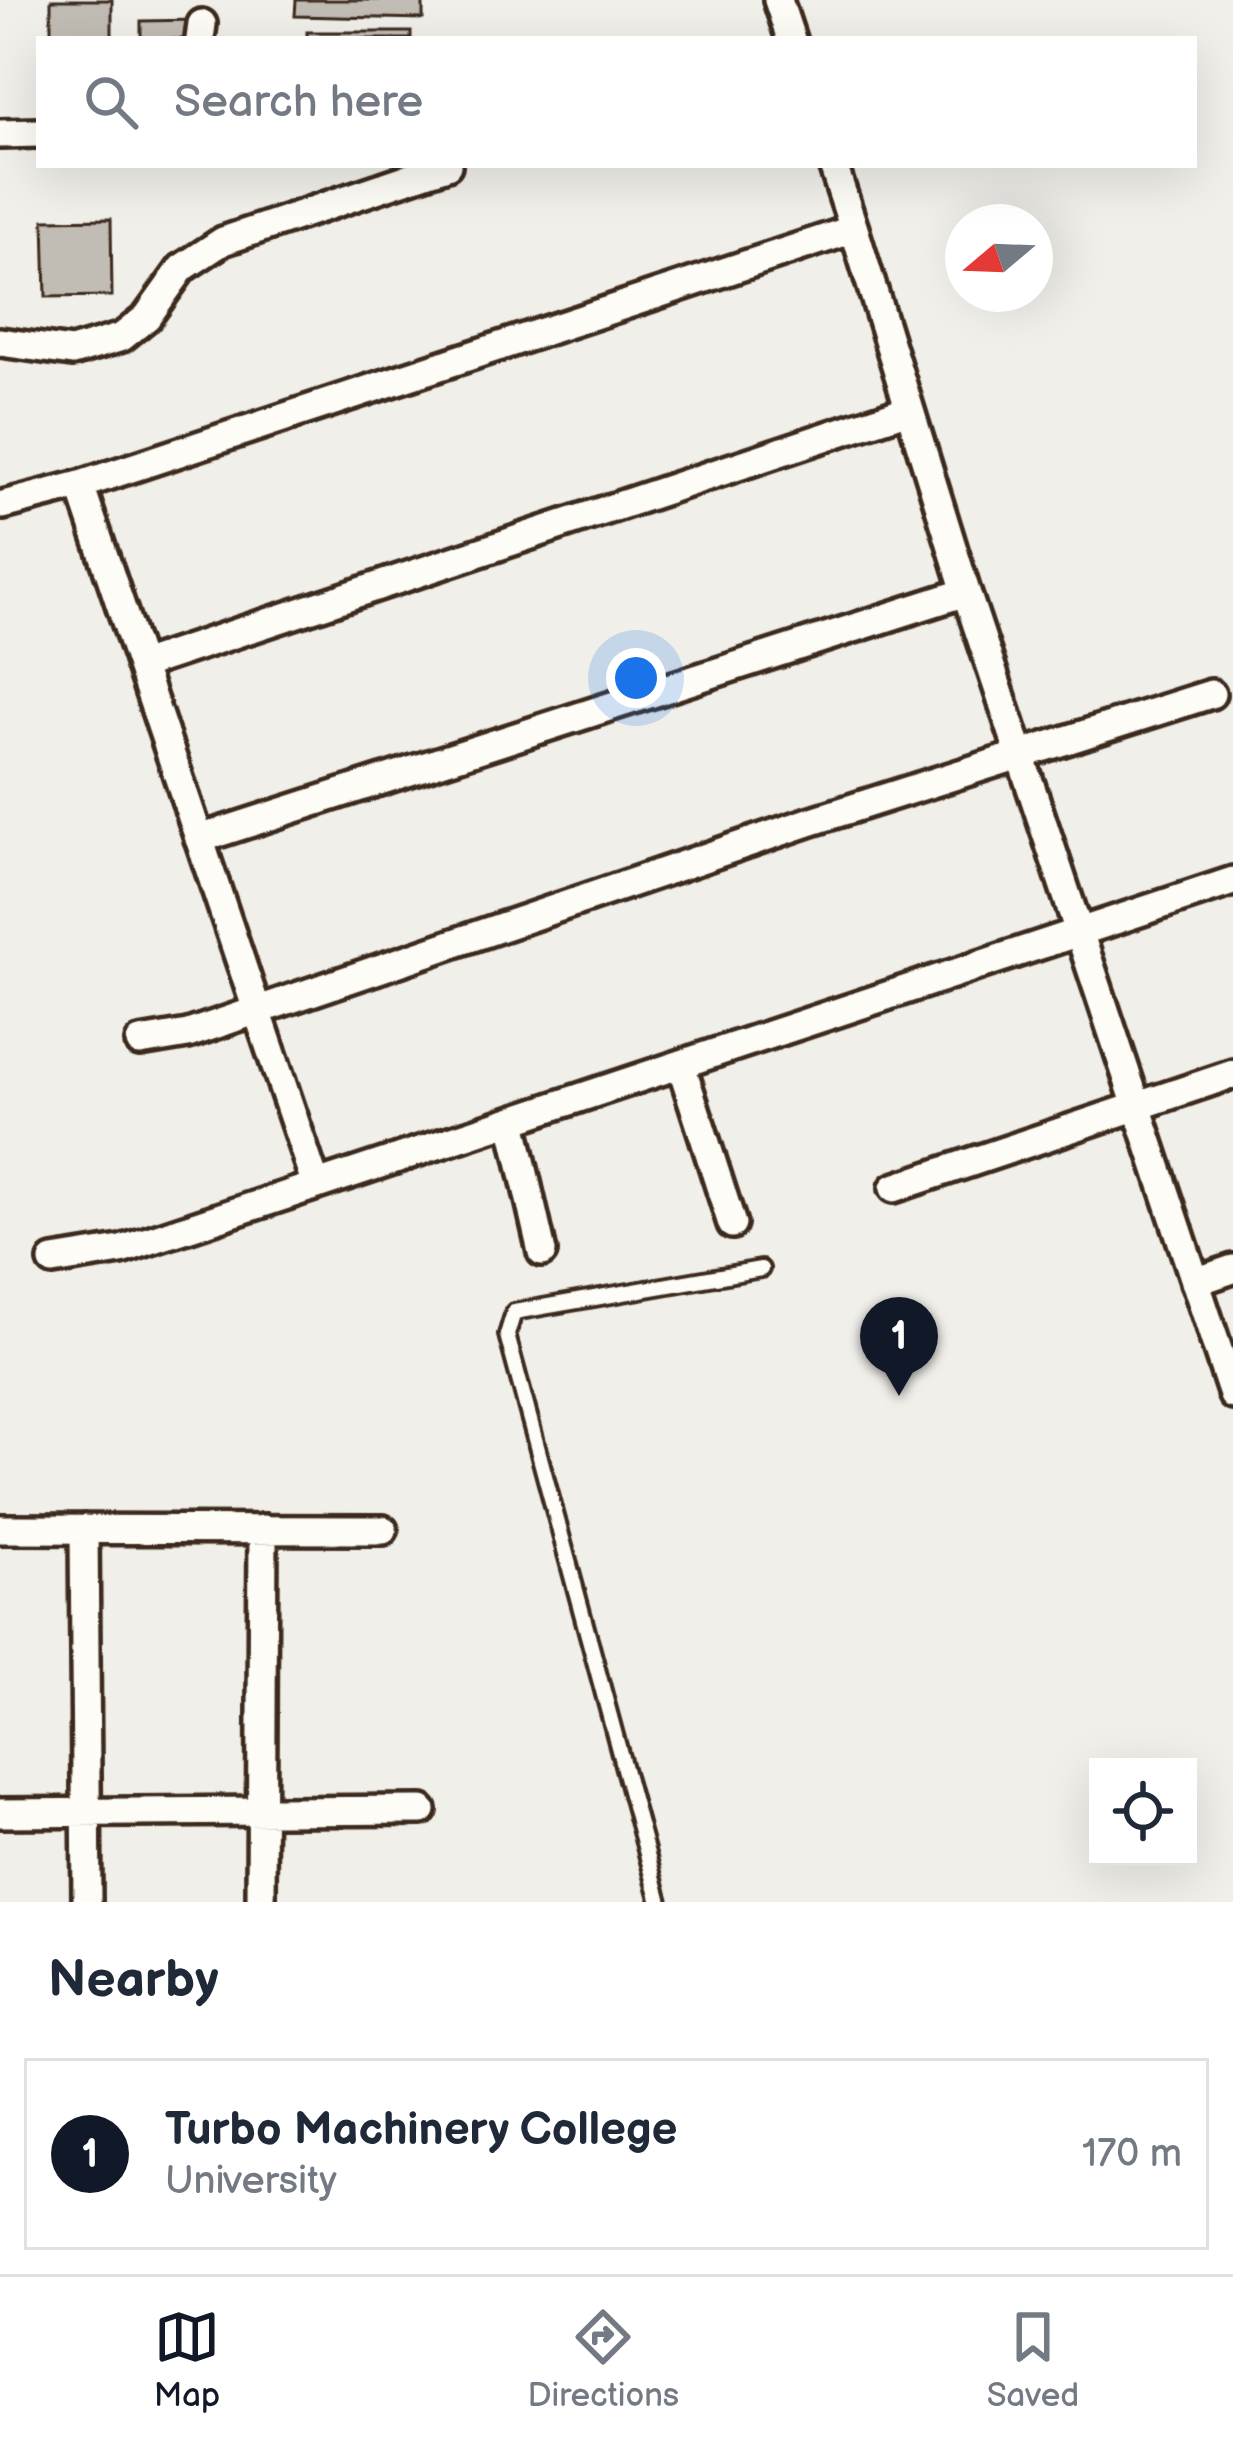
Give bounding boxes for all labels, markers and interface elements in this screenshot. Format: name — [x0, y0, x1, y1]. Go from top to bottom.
search box — [36, 36, 1197, 168]
icon: search — [78, 69, 144, 135]
text: Search here — [174, 75, 423, 130]
north arrow — [945, 204, 1053, 312]
your location — [606, 648, 666, 708]
pin: 1 — [860, 1297, 938, 1396]
map controls — [1089, 1758, 1197, 1866]
button: locate — [1089, 1758, 1197, 1866]
text: Nearby — [48, 1950, 219, 2011]
text: Turbo Machinery College — [165, 2103, 677, 2158]
text: 1 — [82, 2131, 98, 2178]
text: 170 m — [1082, 2131, 1182, 2178]
text: University — [165, 2158, 337, 2205]
tab: Map — [154, 2304, 220, 2416]
tab: Directions — [527, 2304, 679, 2416]
tab: Saved — [987, 2304, 1079, 2416]

